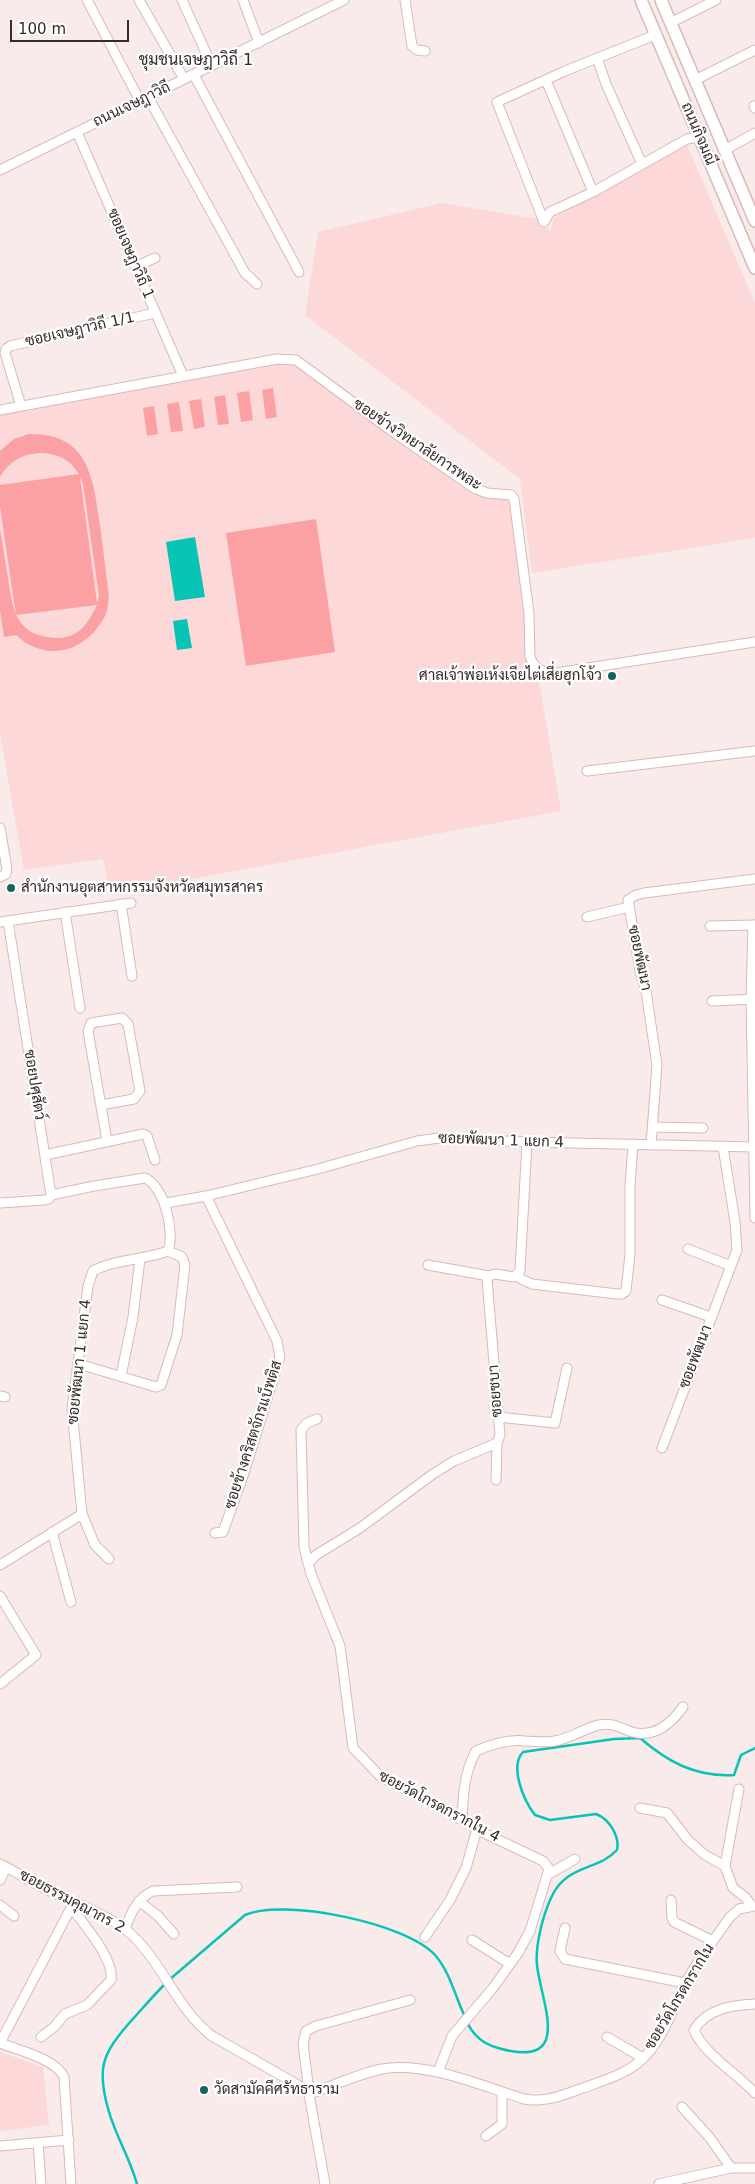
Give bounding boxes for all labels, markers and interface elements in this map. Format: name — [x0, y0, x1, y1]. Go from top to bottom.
scale bar — [12, 10, 131, 42]
text: 100 m — [18, 20, 66, 38]
district label: ชุมชนเจษฎาวิถี 1 — [139, 51, 253, 71]
street label: ถนนเจษฎาวิถี — [90, 79, 174, 131]
street label: ถนนกิจมณี — [677, 100, 719, 168]
street label: ซอยเจษฎาวิถี 1 — [103, 206, 157, 302]
street label: ซอยเจษฎาวิถี 1/1 — [24, 309, 136, 351]
street label: ซอยข้างวิทยาลัยการพละ — [349, 395, 485, 495]
place label: ศาลเจ้าพ่อเห้งเจียไต่เสี่ยฮุกโจ้ว — [419, 667, 602, 685]
marker: ศาลเจ้าพ่อเห้งเจียไต่เสี่ยฮุกโจ้ว — [606, 670, 618, 682]
place label: สำนักงานอุตสาหกรรมจังหวัดสมุทรสาคร — [21, 879, 263, 897]
marker: สำนักงานอุตสาหกรรมจังหวัดสมุทรสาคร — [5, 882, 17, 894]
street label: ซอยพัฒนา — [623, 923, 655, 993]
street label: ซอยปศุสัตว์ — [20, 1049, 48, 1121]
street label: ซอยพัฒนา 1 แยก 4 — [438, 1130, 564, 1152]
street label: ซอยพัฒนา 1 แยก 4 — [64, 1298, 96, 1426]
street label: ซอยพัฒนา — [676, 1323, 716, 1391]
street label: ซอยข้างคริสตจักรแบ็พติส — [222, 1359, 286, 1511]
street label: ซอยชบา — [485, 1364, 507, 1418]
street label: ซอยวัดโกรดกรากใน 4 — [375, 1767, 503, 1847]
street label: ซอยธรรมคุณากร 2 — [16, 1866, 128, 1938]
street label: ซอยวัดโกรดกรากใน — [641, 1941, 719, 2053]
place label: วัดสามัคคีศรัทธาราม — [214, 2081, 339, 2099]
marker: วัดสามัคคีศรัทธาราม — [198, 2084, 210, 2096]

